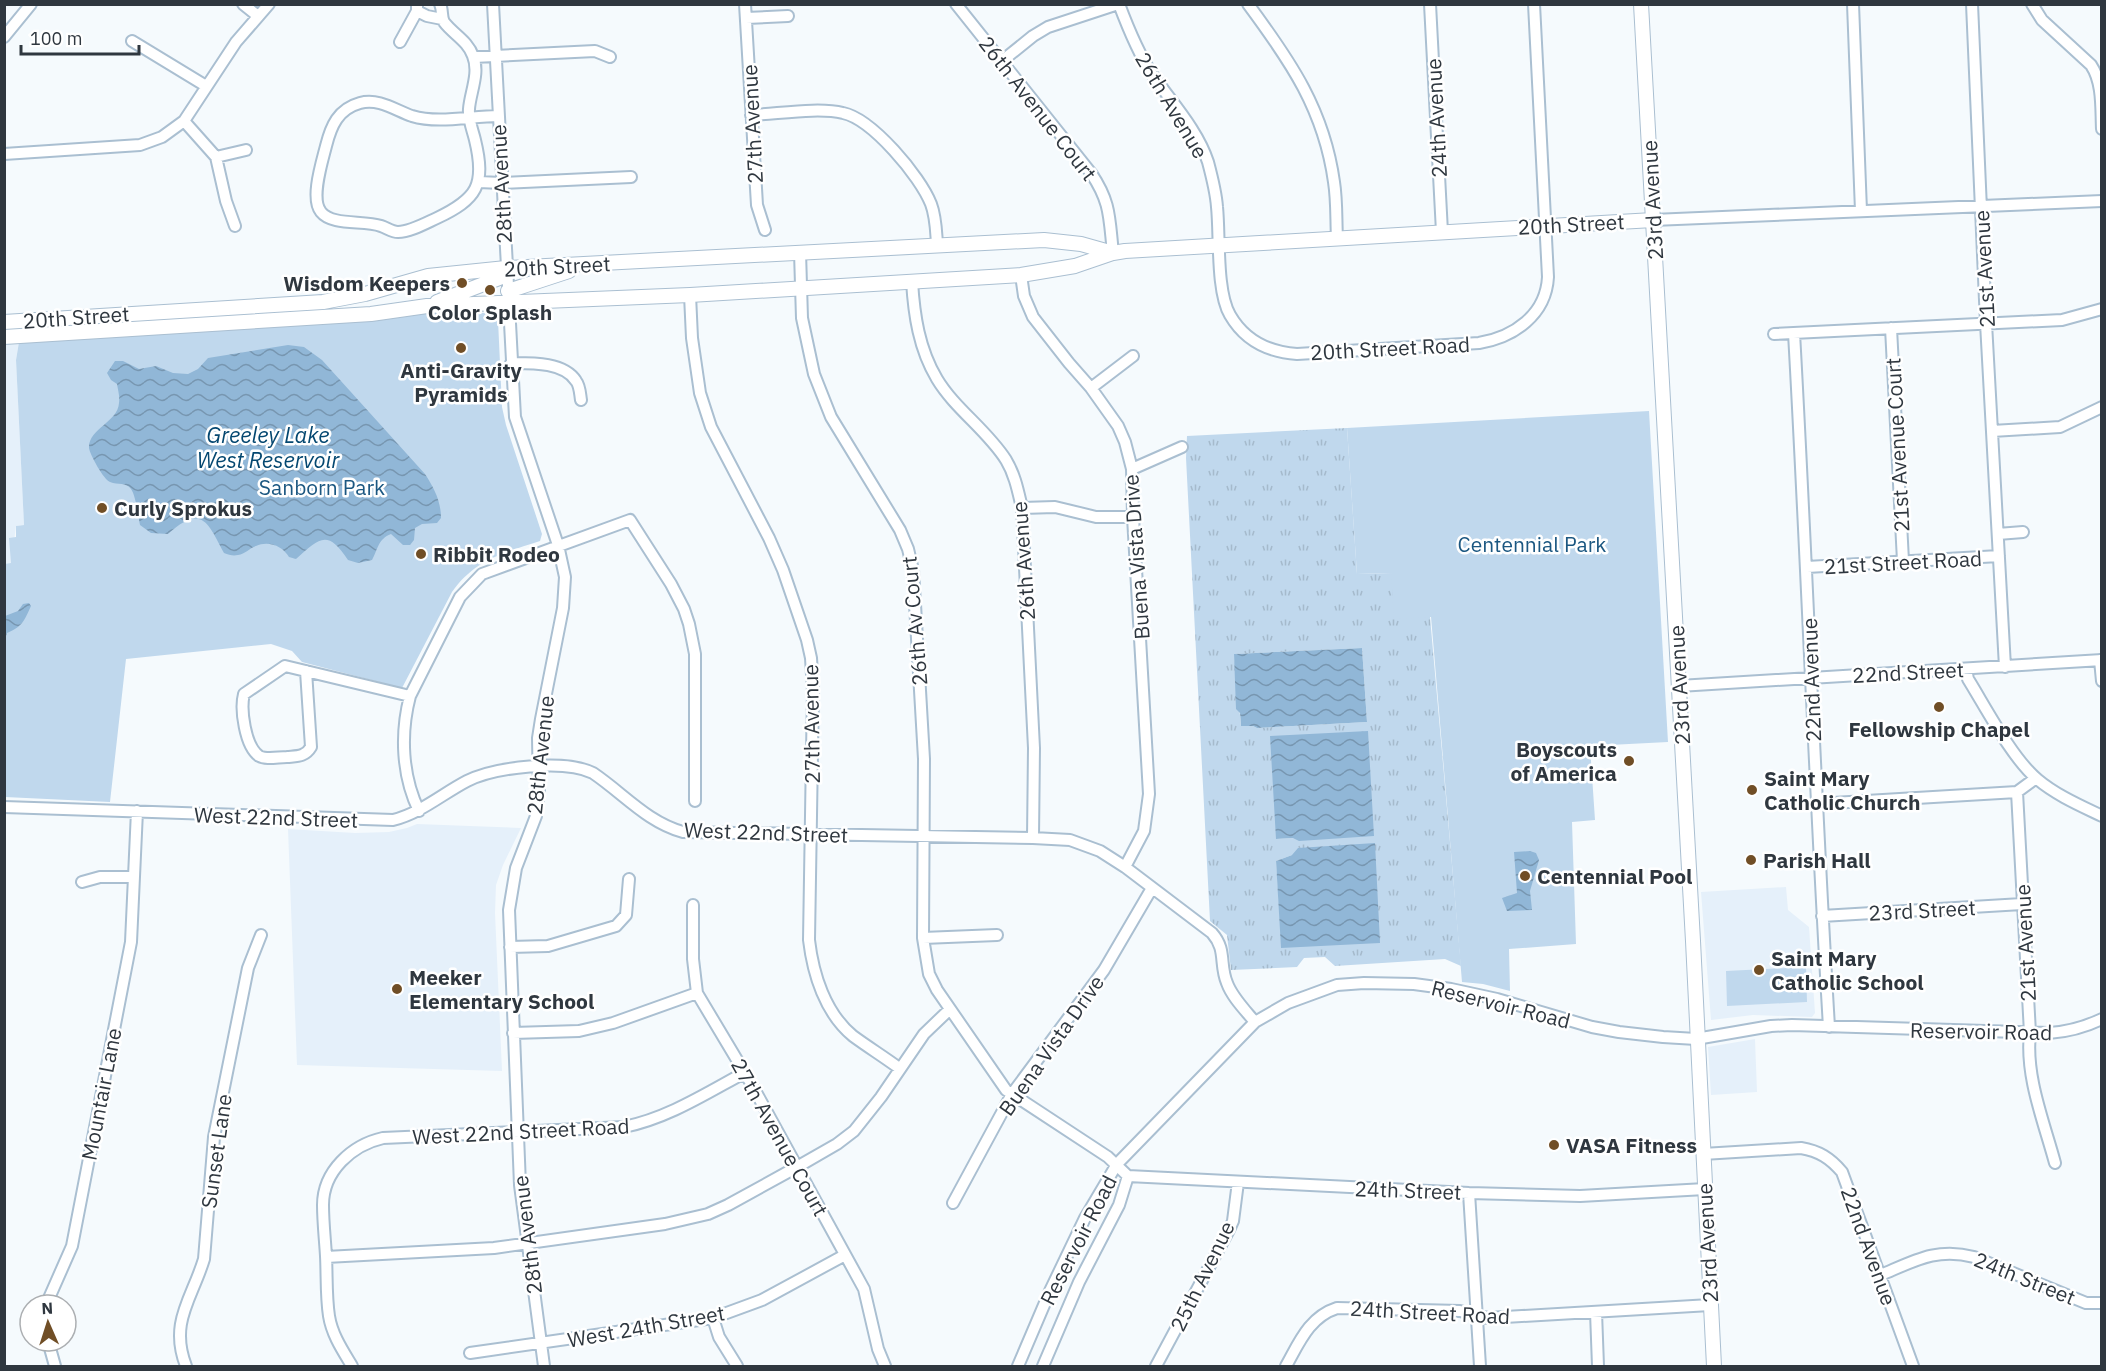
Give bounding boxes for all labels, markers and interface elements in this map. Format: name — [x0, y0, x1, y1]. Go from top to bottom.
scale bar — [21, 18, 140, 56]
text: 100 m — [30, 27, 82, 50]
street label: 26th Avenue Court — [973, 30, 1103, 186]
street label: 26th Avenue — [1129, 47, 1215, 163]
street label: 24th Avenue — [1419, 58, 1453, 178]
street label: 27th Avenue — [735, 64, 769, 184]
street label: 28th Avenue — [484, 124, 518, 244]
street label: 23rd Avenue — [1635, 139, 1669, 261]
street label: 20th Street — [1517, 207, 1625, 241]
street label: 21st Avenue — [1967, 209, 2001, 329]
street label: 20th Street — [503, 249, 611, 283]
place label: Wisdom Keepers — [283, 269, 450, 297]
marker: Wisdom Keepers — [455, 276, 469, 290]
marker: Color Splash — [483, 283, 497, 297]
place label: Color Splash — [428, 298, 552, 326]
street label: 20th Street — [22, 299, 130, 335]
street label: 20th Street Road — [1309, 330, 1471, 366]
marker: Anti-Gravity Pyramids — [454, 341, 468, 355]
place label: Anti-Gravity Pyramids — [400, 356, 522, 408]
street label: 21st Avenue Court — [1878, 357, 1916, 533]
water label: Greeley Lake West Reservoir — [197, 420, 340, 474]
park label: Sanborn Park — [259, 473, 385, 501]
street label: Buena Vista Drive — [1116, 473, 1156, 641]
place label: Curly Sprokus — [114, 494, 252, 522]
street label: 26th Avenue — [1005, 500, 1041, 622]
marker: Curly Sprokus — [95, 501, 109, 515]
park label: Centennial Park — [1458, 530, 1606, 558]
place label: Ribbit Rodeo — [433, 540, 560, 568]
street label: 21st Street Road — [1823, 544, 1983, 580]
marker: Ribbit Rodeo — [414, 547, 428, 561]
street label: 26th Av Court — [894, 555, 934, 687]
street label: 22nd Avenue — [1795, 617, 1827, 743]
street label: 23rd Avenue — [1662, 624, 1696, 746]
street label: 22nd Street — [1851, 655, 1965, 689]
street label: 27th Avenue — [796, 664, 826, 784]
street label: 28th Avenue — [520, 694, 560, 816]
marker: Fellowship Chapel — [1932, 700, 1946, 714]
place label: Fellowship Chapel — [1848, 715, 2030, 743]
place label: Boyscouts of America — [1510, 735, 1617, 787]
marker: Boyscouts of America — [1622, 754, 1636, 768]
place label: Saint Mary Catholic Church — [1764, 764, 1921, 816]
marker: Saint Mary Catholic Church — [1745, 783, 1759, 797]
street label: West 22nd Street — [193, 800, 359, 834]
street label: West 22nd Street — [683, 815, 849, 849]
place label: Parish Hall — [1763, 846, 1871, 874]
marker: Parish Hall — [1744, 853, 1758, 867]
place label: Centennial Pool — [1537, 862, 1692, 890]
marker: Centennial Pool — [1518, 869, 1532, 883]
street label: 21st Avenue — [2008, 883, 2042, 1003]
street label: 23rd Street — [1868, 893, 1976, 927]
place label: Saint Mary Catholic School — [1771, 944, 1924, 996]
place label: Meeker Elementary School — [409, 963, 594, 1015]
marker: Saint Mary Catholic School — [1752, 963, 1766, 977]
street label: Buena Vista Drive — [992, 969, 1110, 1121]
street label: Reservoir Road — [1429, 973, 1573, 1035]
marker: Meeker Elementary School — [390, 982, 404, 996]
street label: Reservoir Road — [1910, 1016, 2052, 1046]
street label: Mountair Lane — [74, 1025, 128, 1163]
street label: 27th Avenue Court — [725, 1053, 835, 1221]
street label: Sunset Lane — [194, 1092, 238, 1210]
street label: West 22nd Street Road — [412, 1111, 630, 1151]
place label: VASA Fitness — [1566, 1131, 1697, 1159]
marker: VASA Fitness — [1547, 1138, 1561, 1152]
street label: Reservoir Road — [1033, 1170, 1123, 1310]
street label: 28th Avenue — [506, 1174, 548, 1296]
street label: 24th Street — [1354, 1174, 1462, 1206]
street label: 23rd Avenue — [1690, 1182, 1724, 1304]
street label: 22nd Avenue — [1835, 1183, 1903, 1309]
street label: 25th Avenue — [1163, 1216, 1241, 1336]
street label: 24th Street — [1970, 1245, 2080, 1311]
north arrow — [18, 1293, 78, 1353]
street label: 24th Street Road — [1349, 1294, 1511, 1330]
text: N — [41, 1298, 54, 1318]
street label: West 24th Street — [565, 1298, 727, 1354]

